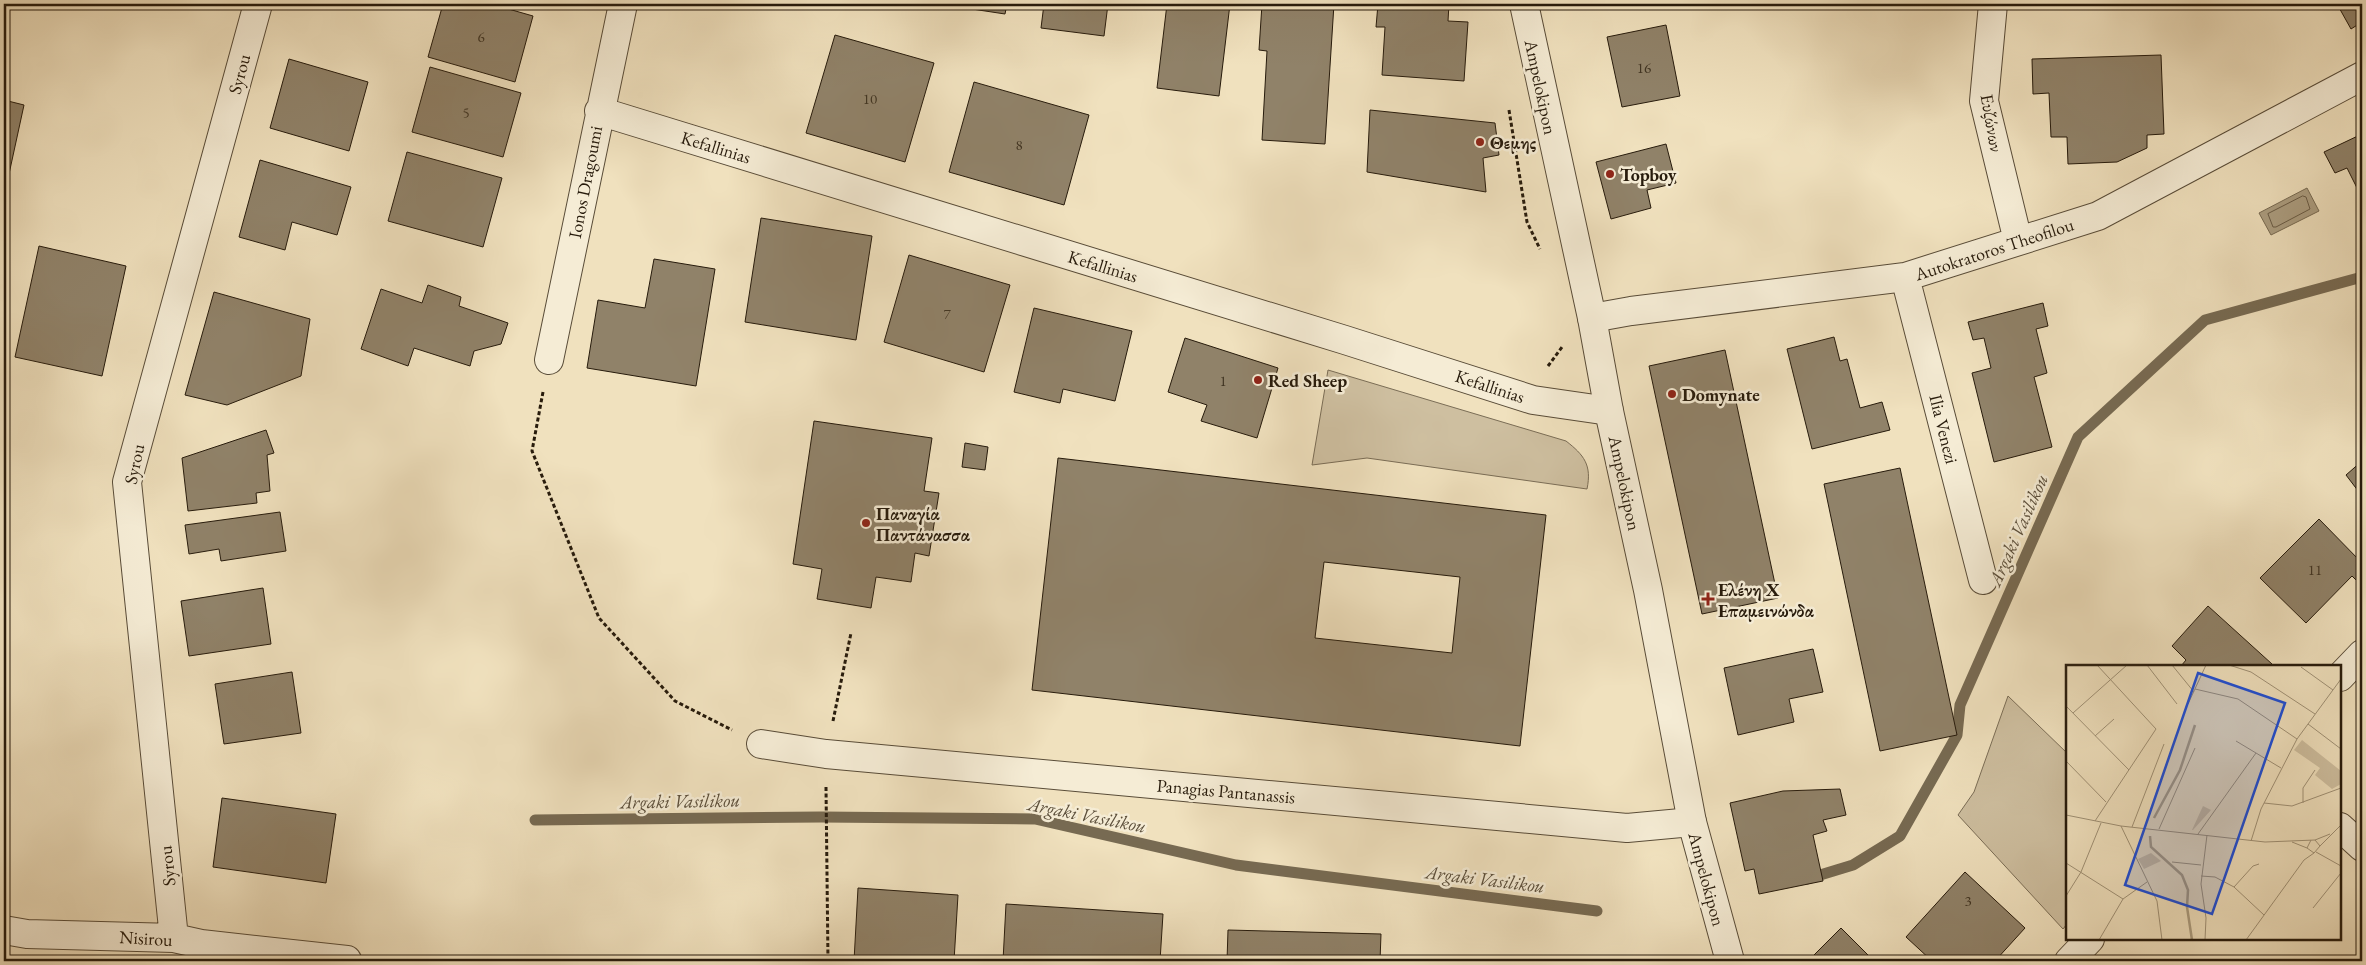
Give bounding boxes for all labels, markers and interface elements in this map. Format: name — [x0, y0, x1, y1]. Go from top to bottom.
house number: 6 — [477, 27, 485, 46]
street label: Ampelokipon — [1520, 36, 1562, 137]
street label: Syrou — [223, 51, 256, 97]
house number: 16 — [1637, 58, 1651, 77]
house number: 10 — [863, 89, 877, 108]
street label: Ευζώνων — [1976, 92, 2008, 154]
house number: 5 — [462, 103, 470, 122]
street label: Ionos Dragoumi — [563, 123, 607, 240]
street label: Kefallinias — [678, 126, 754, 169]
place label: Θεμης — [1490, 131, 1537, 154]
house number: 8 — [1015, 135, 1023, 154]
marker: Θεμης — [1474, 136, 1486, 148]
place label: Topboy — [1620, 163, 1677, 186]
marker: Topboy — [1604, 168, 1616, 180]
street label: Autokratoros Theofilou — [1911, 212, 2077, 286]
street label: Kefallinias — [1065, 245, 1141, 288]
house number: 7 — [943, 304, 951, 323]
street label: Kefallinias — [1452, 364, 1528, 408]
place label: Red Sheep — [1268, 369, 1347, 392]
house number: 1 — [1219, 371, 1227, 390]
marker: Red Sheep — [1252, 374, 1264, 386]
place label: Domynate — [1682, 383, 1760, 406]
marker: Domynate — [1666, 388, 1678, 400]
street label: Ilia Venezi — [1924, 392, 1964, 467]
street label: Ampelokipon — [1604, 432, 1646, 533]
street label: Syrou — [119, 441, 150, 486]
water label: Argaki Vasilikou — [1981, 470, 2054, 592]
place label: Παναγία Παντάνασσα — [876, 502, 971, 546]
marker: Παναγία Παντάνασσα — [860, 517, 872, 529]
house number: 11 — [2308, 560, 2322, 579]
place label: Ελένη Χ Επαμεινώνδα — [1718, 578, 1815, 622]
marker: Ελένη Χ Επαμεινώνδα — [1702, 593, 1714, 605]
inset map — [2066, 665, 2341, 940]
street label: Panagias Pantanassis — [1156, 773, 1296, 809]
water label: Argaki Vasilikou — [618, 787, 740, 815]
water label: Argaki Vasilikou — [1024, 791, 1148, 839]
street label: Ampelokipon — [1683, 829, 1731, 929]
street label: Syrou — [153, 844, 181, 887]
water label: Argaki Vasilikou — [1422, 859, 1546, 899]
house number: 3 — [1964, 891, 1972, 910]
street label: Nisirou — [119, 925, 174, 951]

